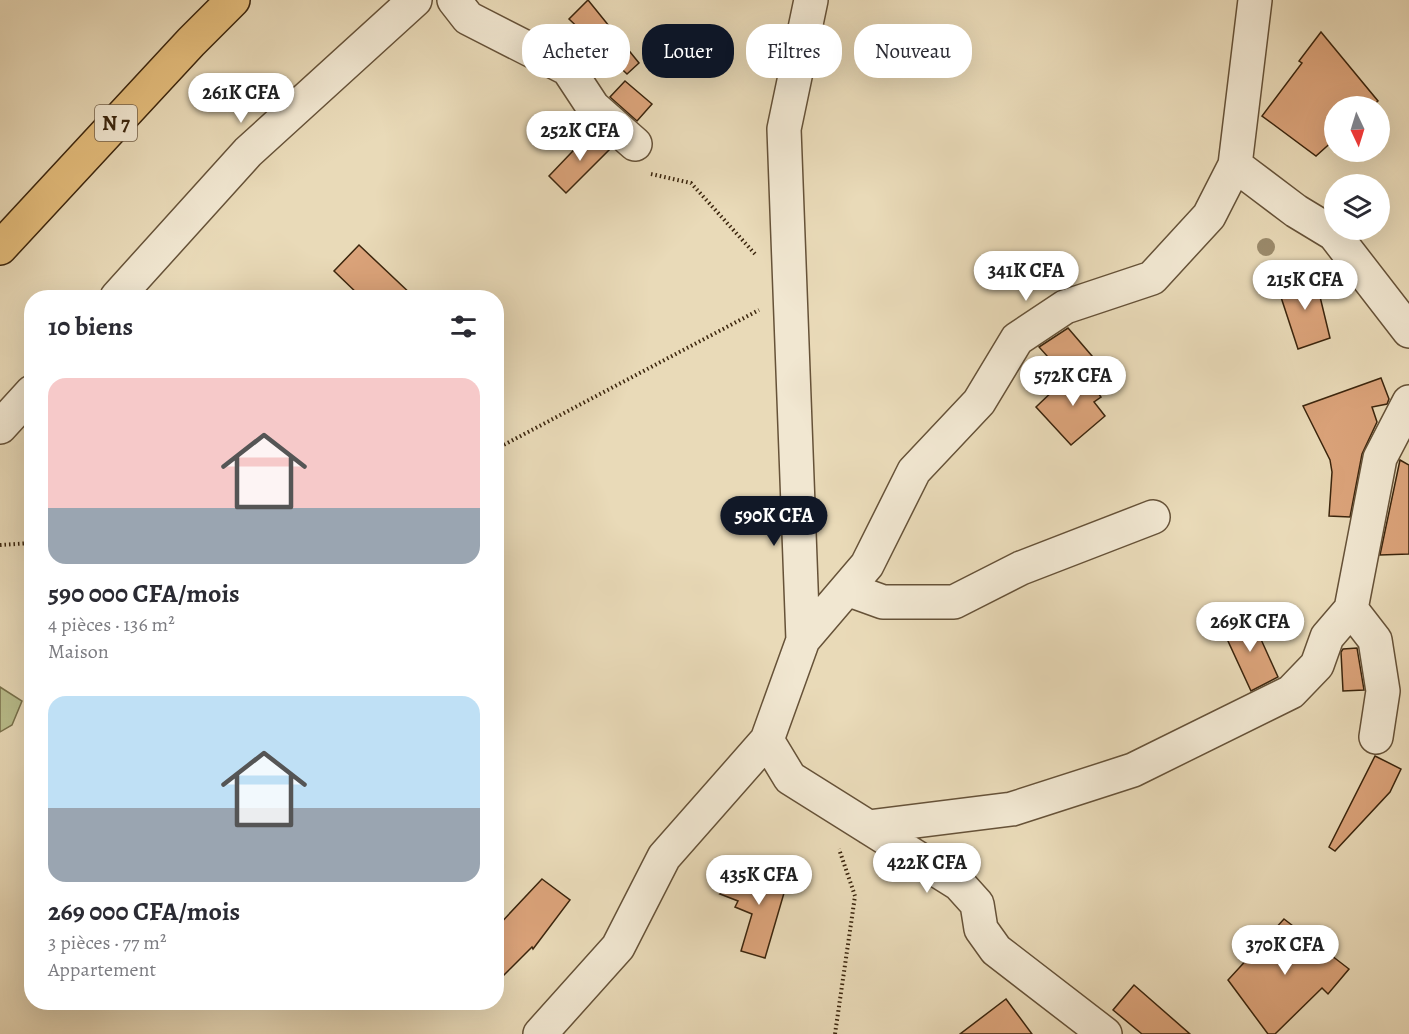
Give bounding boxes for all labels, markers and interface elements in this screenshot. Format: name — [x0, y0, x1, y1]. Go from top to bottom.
chip: Acheter — [522, 24, 630, 78]
chip: Louer — [642, 24, 734, 78]
chip: Filtres — [746, 24, 842, 78]
chip: Nouveau — [854, 24, 972, 78]
pin: 261K CFA — [179, 73, 303, 124]
text: 261K CFA — [202, 79, 280, 106]
north arrow — [1324, 96, 1390, 162]
map controls — [1324, 96, 1390, 240]
road number: N 7 — [95, 105, 137, 141]
pin: 252K CFA — [518, 111, 642, 162]
text: 252K CFA — [540, 117, 620, 144]
button: layers — [1324, 174, 1390, 240]
pin: 341K CFA — [964, 251, 1088, 302]
text: 341K CFA — [988, 257, 1064, 284]
pin: 215K CFA — [1243, 260, 1367, 311]
text: 215K CFA — [1267, 266, 1343, 293]
text: 10 biens — [48, 309, 133, 344]
icon: filters — [447, 310, 480, 343]
pin: 572K CFA — [1011, 356, 1135, 407]
text: 572K CFA — [1034, 362, 1112, 389]
icon: home — [210, 417, 318, 525]
pin: 590K CFA — [712, 496, 836, 547]
text: 590K CFA — [734, 502, 814, 529]
text: 590 000 CFA/mois — [48, 576, 240, 611]
pin: 269K CFA — [1188, 602, 1312, 653]
text: 269K CFA — [1210, 608, 1290, 635]
text: 4 pièces · 136 m² — [48, 611, 175, 638]
text: Maison — [48, 638, 109, 665]
icon: home — [210, 735, 318, 843]
pin: 422K CFA — [865, 843, 989, 894]
text: 422K CFA — [887, 849, 967, 876]
pin: 435K CFA — [697, 855, 821, 906]
text: 435K CFA — [720, 861, 798, 888]
text: 269 000 CFA/mois — [48, 894, 240, 929]
pin: 370K CFA — [1223, 925, 1347, 976]
text: 3 pièces · 77 m² — [48, 929, 166, 956]
text: 370K CFA — [1246, 931, 1324, 958]
text: Appartement — [48, 956, 156, 983]

